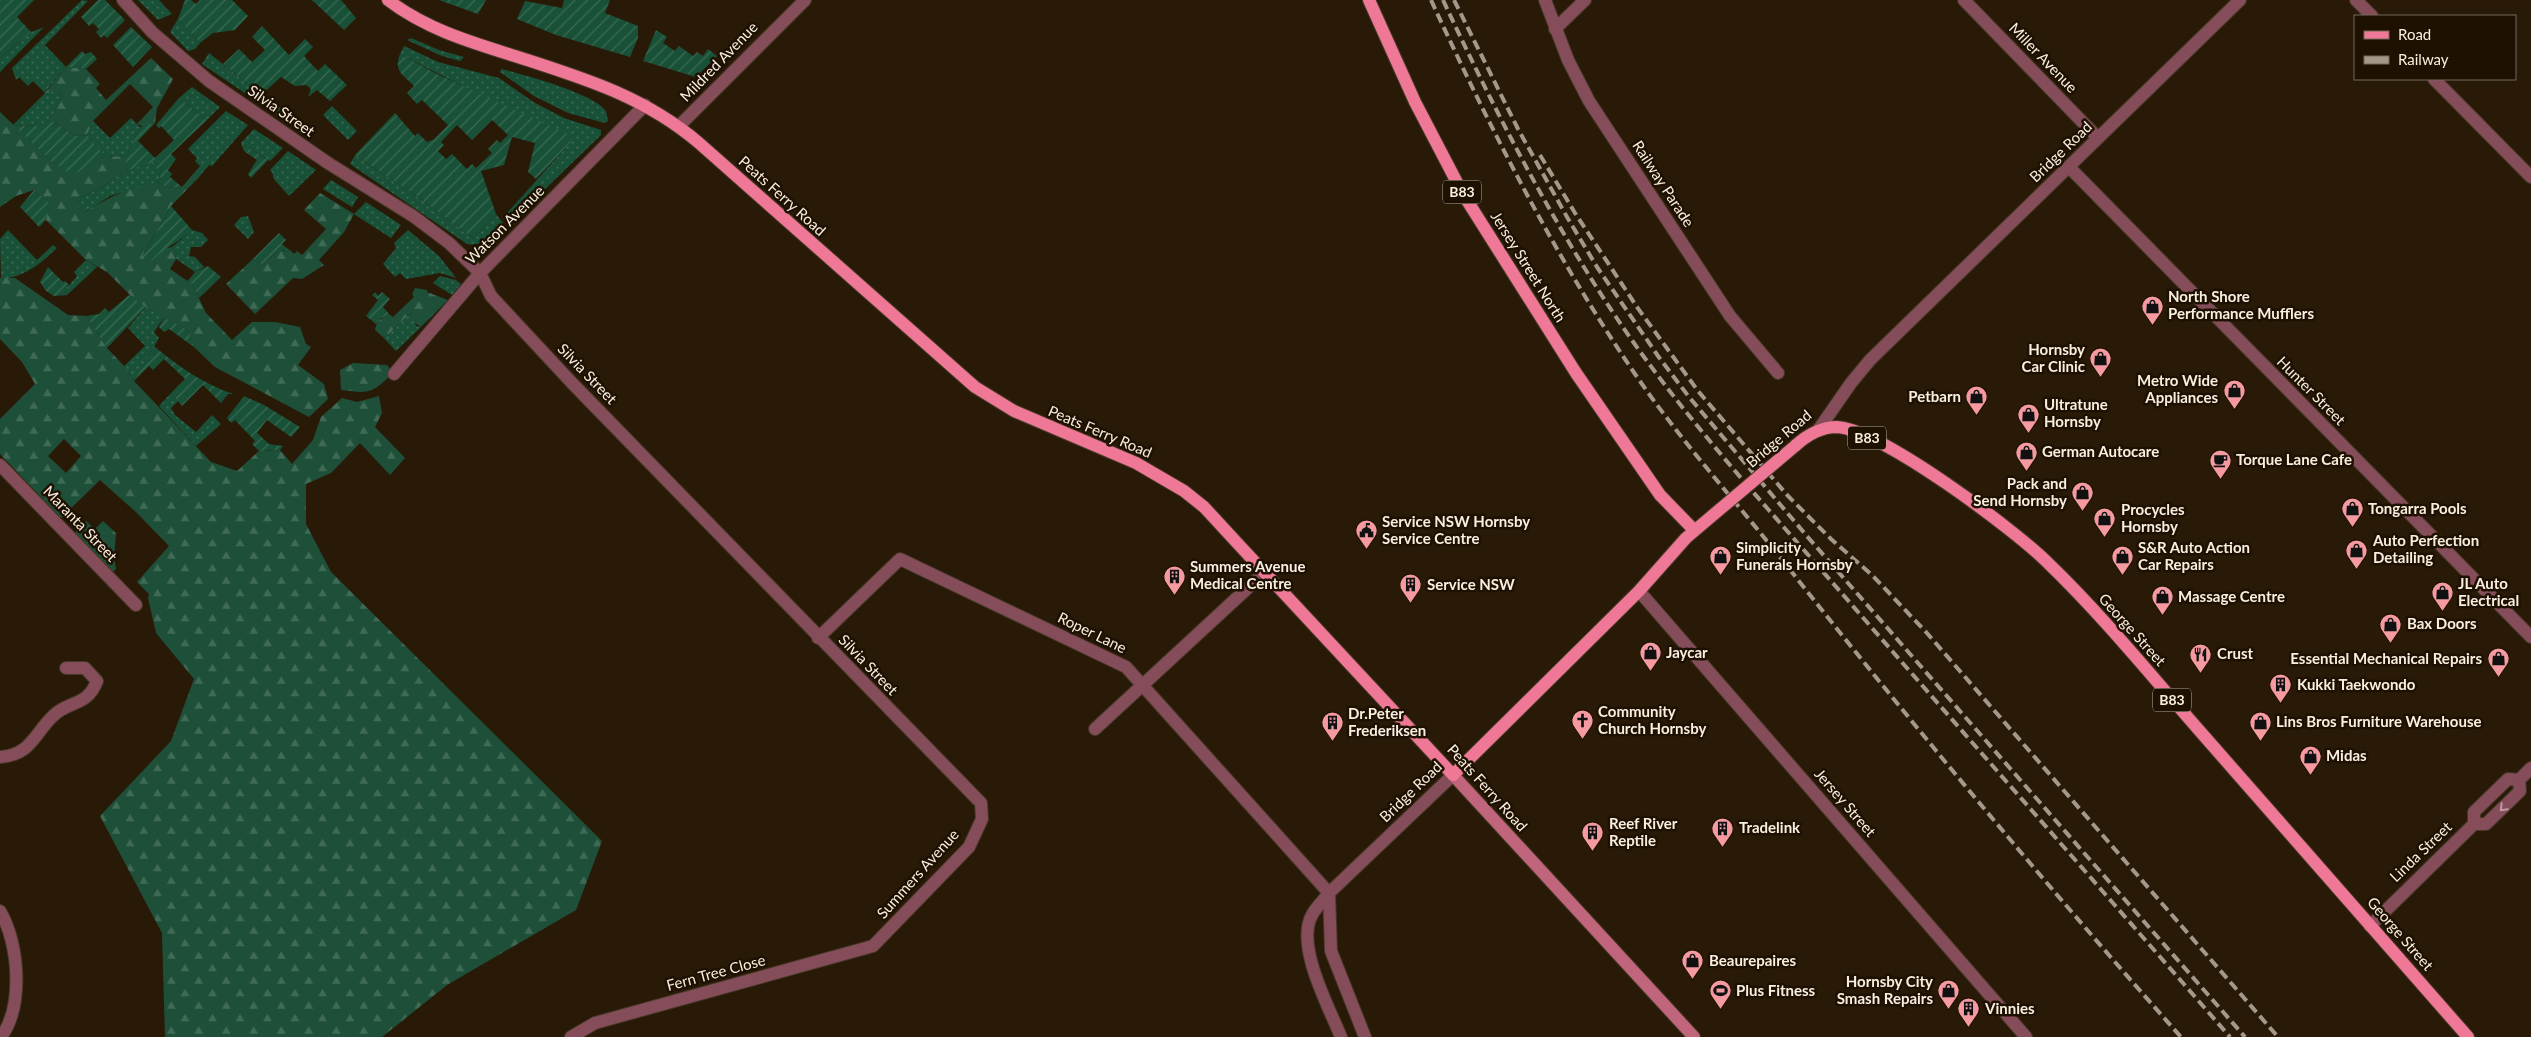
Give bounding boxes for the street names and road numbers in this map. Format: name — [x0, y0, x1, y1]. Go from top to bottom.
street label: Mildred Avenue — [676, 18, 761, 105]
street label: Miller Avenue — [2006, 18, 2082, 96]
street label: Silvia Street — [245, 81, 319, 140]
street label: Bridge Road — [2025, 117, 2095, 185]
street label: Railway Parade — [1629, 137, 1698, 230]
street label: Peats Ferry Road — [735, 152, 830, 239]
road number: B83 — [1443, 180, 1481, 203]
street label: Watson Avenue — [461, 181, 547, 267]
street label: Jersey Street North — [1488, 208, 1570, 325]
street label: Silvia Street — [554, 339, 621, 408]
street label: Hunter Street — [2274, 352, 2350, 429]
street label: Peats Ferry Road — [1046, 401, 1155, 461]
street label: Bridge Road — [1742, 406, 1815, 471]
road number: B83 — [1848, 426, 1886, 449]
street label: Maranta Street — [40, 482, 122, 565]
street label: George Street — [2095, 589, 2170, 670]
street label: Roper Lane — [1055, 608, 1130, 656]
street label: Silvia Street — [835, 630, 902, 699]
road number: B83 — [2153, 688, 2191, 712]
street label: Peats Ferry Road — [1444, 740, 1531, 835]
street label: Bridge Road — [1375, 757, 1445, 825]
street label: Jersey Street — [1811, 765, 1881, 841]
street label: Linda Street — [2386, 817, 2455, 885]
street label: Summers Avenue — [872, 825, 962, 922]
street label: George Street — [2364, 893, 2438, 974]
street label: Fern Tree Close — [664, 950, 767, 994]

